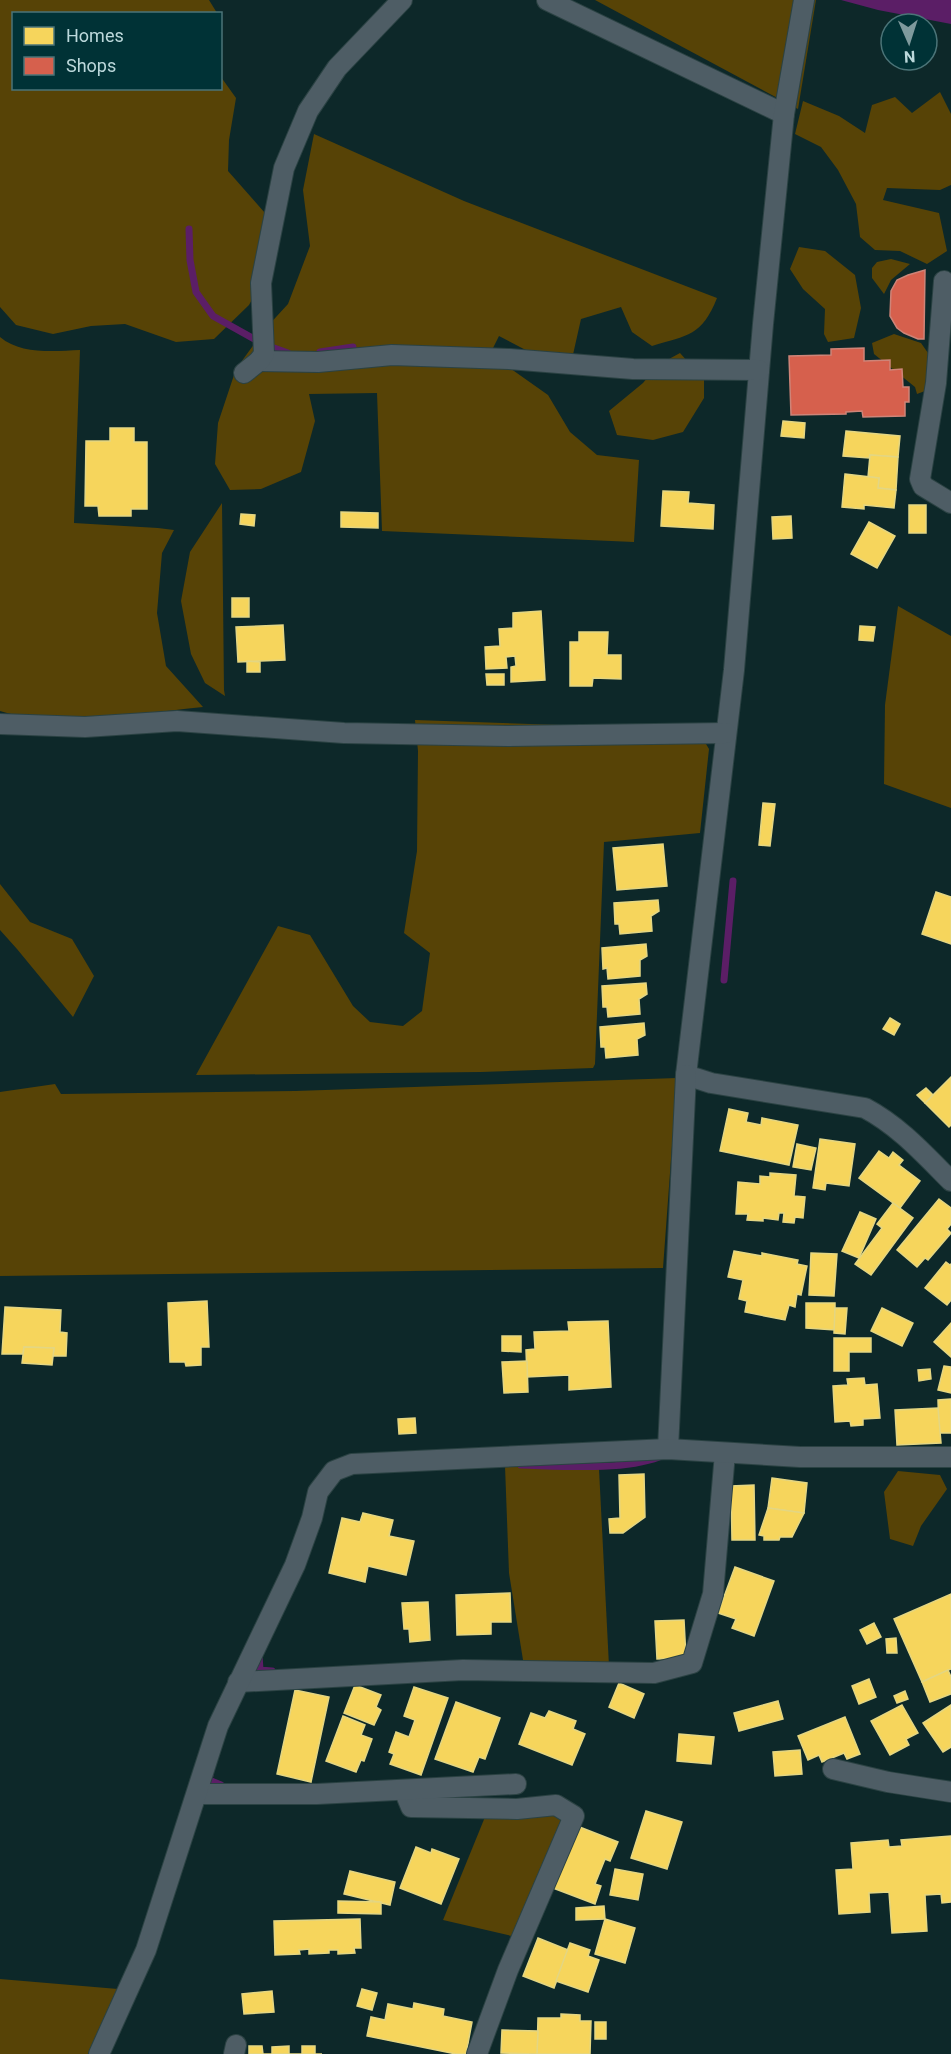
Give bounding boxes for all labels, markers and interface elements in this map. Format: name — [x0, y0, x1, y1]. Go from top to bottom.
legend — [12, 12, 222, 90]
north arrow — [879, 12, 939, 72]
text: Homes — [66, 25, 124, 46]
text: N — [904, 47, 916, 66]
text: Shops — [66, 55, 116, 76]

